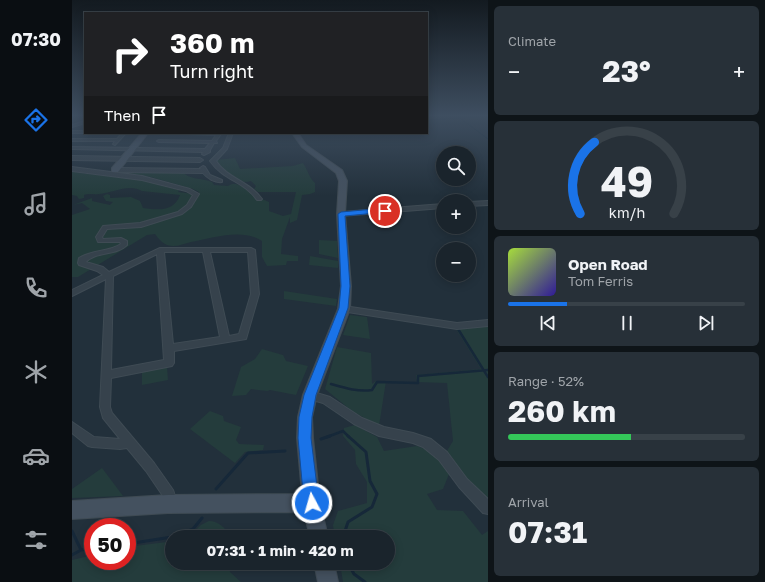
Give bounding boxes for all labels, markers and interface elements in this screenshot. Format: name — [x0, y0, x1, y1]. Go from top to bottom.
text: 360 m — [170, 26, 255, 59]
text: 07:30 — [11, 28, 61, 50]
icon: right — [104, 28, 156, 80]
text: Climate — [508, 33, 556, 49]
text: 23° — [602, 53, 651, 89]
text: − — [508, 58, 520, 85]
text: + — [733, 58, 745, 85]
text: Turn right — [170, 60, 254, 82]
icon: arrive — [148, 104, 170, 126]
icon: directions — [22, 106, 50, 134]
text: Then — [104, 106, 140, 124]
map controls — [436, 146, 476, 282]
button: search — [436, 146, 476, 186]
text: 49 — [600, 156, 653, 206]
icon: music — [22, 190, 50, 218]
pin — [368, 194, 402, 228]
button: + — [436, 194, 476, 234]
icon: arrive — [374, 200, 396, 222]
text: km/h — [608, 203, 645, 220]
button: − — [436, 242, 476, 282]
text: Open Road — [568, 255, 648, 273]
text: Tom Ferris — [568, 273, 633, 289]
icon: phone — [22, 274, 50, 302]
icon: previous — [537, 312, 559, 334]
icon: pause — [616, 312, 638, 334]
icon: next — [695, 312, 717, 334]
icon: climate — [22, 358, 50, 386]
text: Range · 52% — [508, 373, 584, 389]
text: 260 km — [508, 393, 616, 429]
icon: car — [22, 442, 50, 470]
position arrow — [291, 482, 333, 524]
text: Arrival — [508, 494, 549, 510]
text: 07:31 — [508, 514, 587, 550]
speed limit sign: 50 — [84, 518, 136, 570]
icon: filters — [22, 526, 50, 554]
text: 07:31 · 1 min · 420 m — [206, 541, 354, 559]

